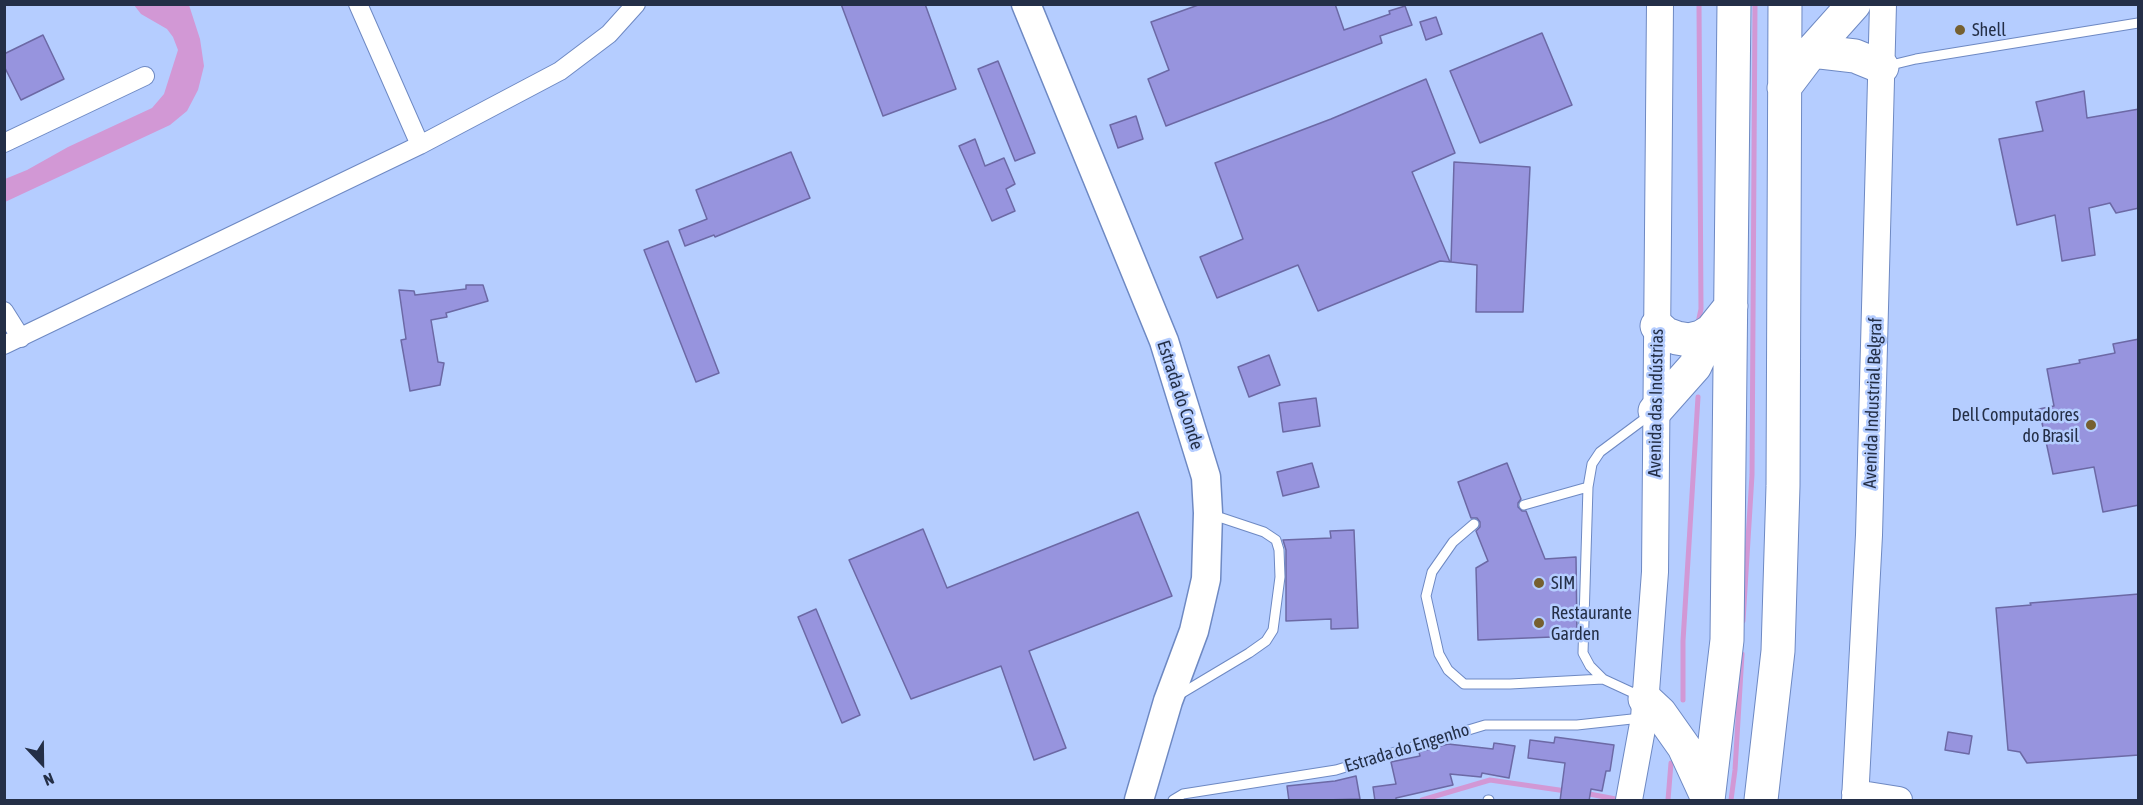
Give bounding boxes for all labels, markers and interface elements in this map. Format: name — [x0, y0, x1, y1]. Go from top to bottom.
place label: Shell — [1972, 19, 2006, 41]
marker: Shell — [1953, 23, 1967, 37]
street label: Avenida Industrial Belgraf — [1859, 317, 1887, 489]
street label: Avenida das Indústrias — [1644, 329, 1668, 477]
street label: Estrada do Conde — [1152, 338, 1208, 452]
place label: Dell Computadores do Brasil — [1952, 404, 2079, 446]
marker: Dell Computadores do Brasil — [2084, 418, 2098, 432]
place label: SIM — [1551, 572, 1575, 594]
marker: SIM — [1532, 576, 1546, 590]
place label: Restaurante Garden — [1551, 602, 1632, 644]
marker: Restaurante Garden — [1532, 616, 1546, 630]
street label: Estrada do Engenho — [1342, 719, 1472, 777]
north arrow — [12, 733, 72, 793]
text: N — [41, 770, 57, 790]

